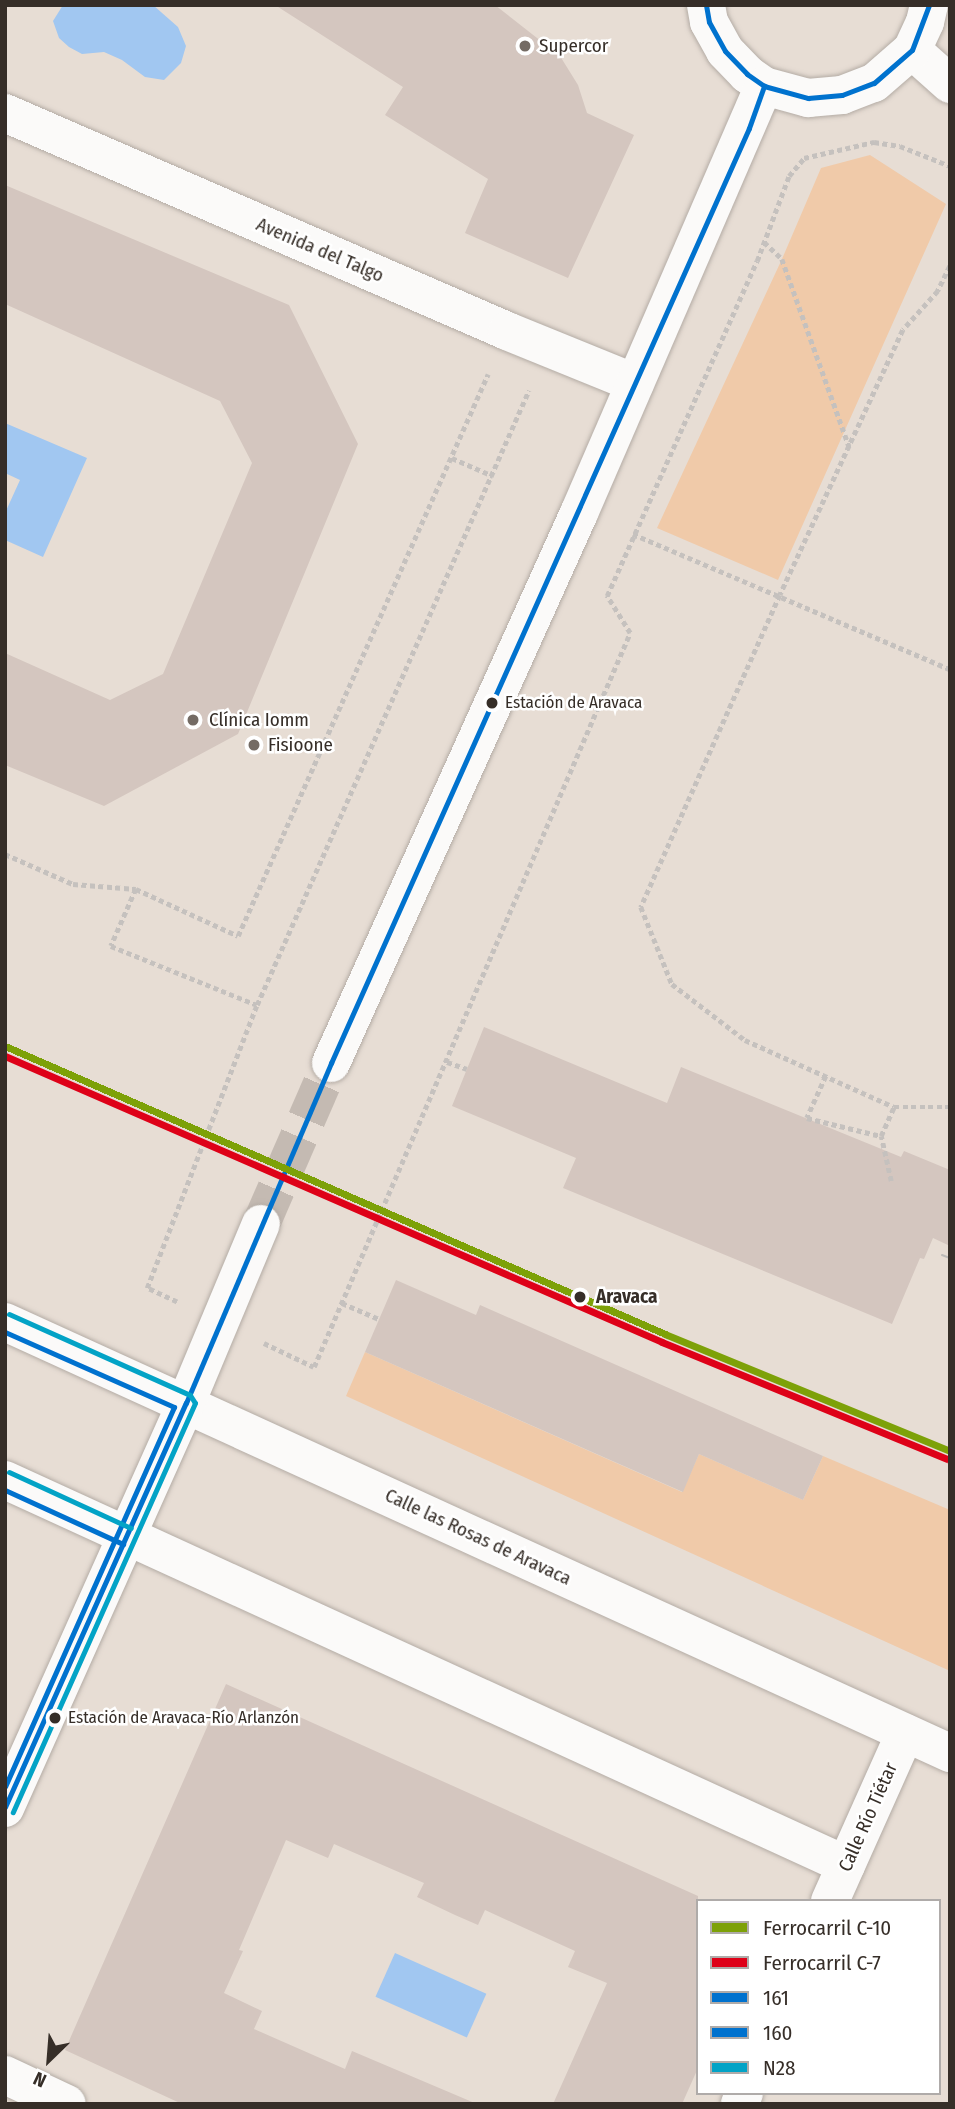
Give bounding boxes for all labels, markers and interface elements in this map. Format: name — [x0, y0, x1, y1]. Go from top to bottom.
place label: Supercor — [539, 35, 608, 57]
marker: Supercor — [517, 38, 533, 54]
street label: Avenida del Talgo — [253, 213, 387, 287]
place label: Estación de Aravaca — [505, 693, 642, 713]
marker: Estación de Aravaca — [485, 696, 499, 710]
place label: Clínica Iomm — [209, 709, 309, 731]
marker: Clínica Iomm — [183, 710, 203, 730]
place label: Fisioone — [268, 734, 333, 756]
marker: Fisioone — [246, 737, 262, 753]
place label: Aravaca — [596, 1286, 657, 1308]
marker: Aravaca — [570, 1287, 590, 1307]
street label: Calle las Rosas de Aravaca — [381, 1484, 575, 1590]
place label: Estación de Aravaca-Río Arlanzón — [68, 1708, 299, 1728]
marker: Estación de Aravaca-Río Arlanzón — [48, 1711, 62, 1725]
street label: Calle Río Tiétar — [834, 1759, 902, 1875]
legend — [696, 1899, 941, 2095]
text: Ferrocarril C-10 — [763, 1915, 891, 1941]
text: Ferrocarril C-7 — [763, 1950, 881, 1976]
text: 161 — [763, 1985, 789, 2011]
text: 160 — [763, 2020, 793, 2046]
north arrow — [14, 2025, 84, 2095]
text: N28 — [763, 2055, 796, 2081]
text: N — [30, 2067, 50, 2092]

